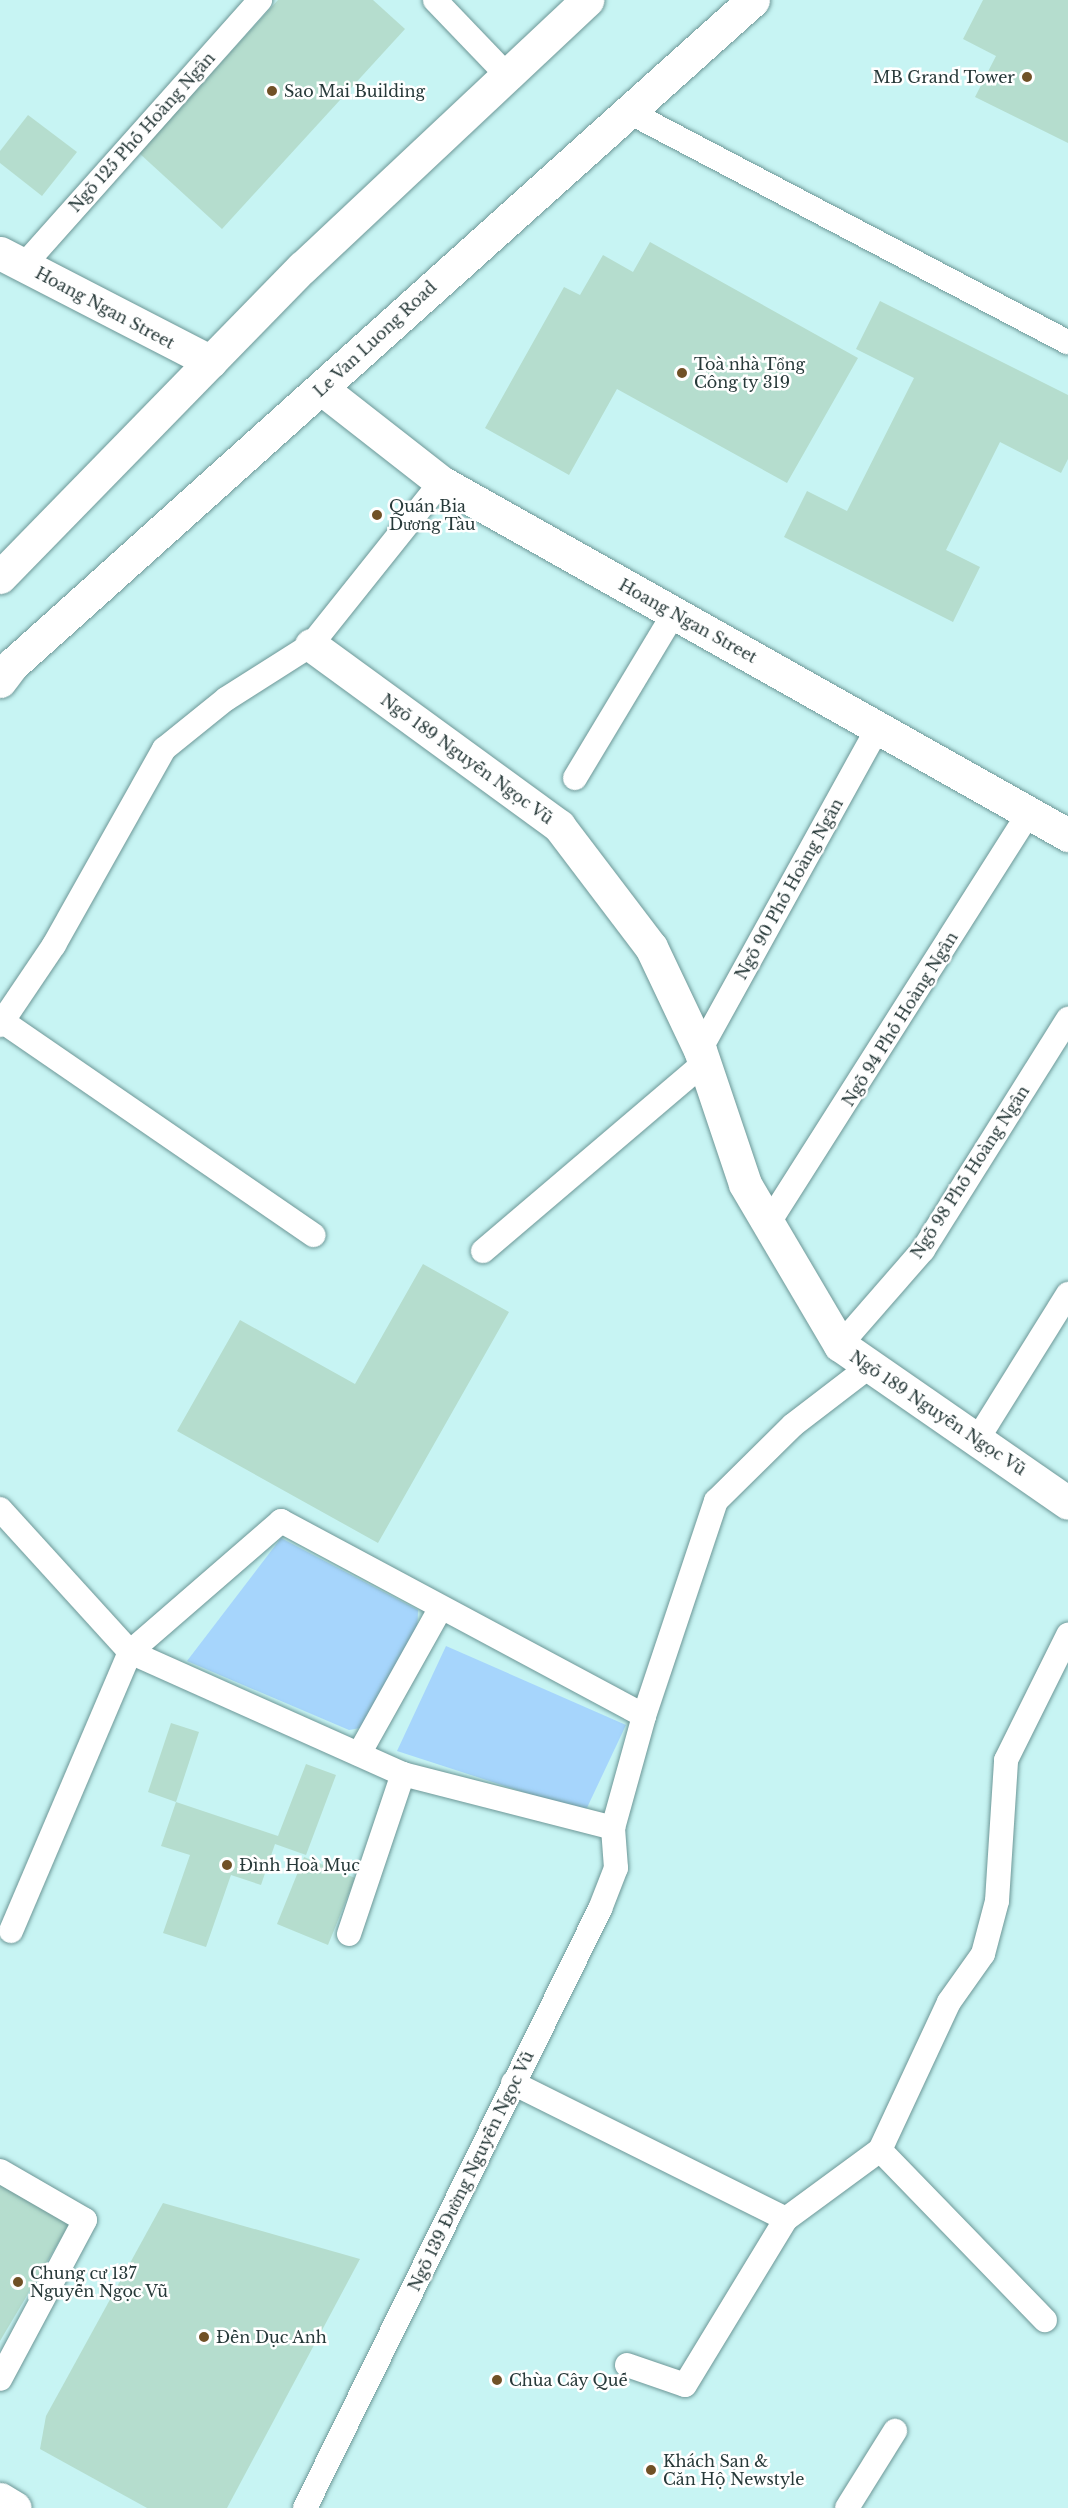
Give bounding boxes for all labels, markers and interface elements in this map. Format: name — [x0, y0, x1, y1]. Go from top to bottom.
street label: Ngõ 125 Phố Hoàng Ngân — [65, 48, 219, 216]
place label: MB Grand Tower — [872, 67, 1015, 87]
marker: MB Grand Tower — [1020, 70, 1034, 84]
place label: Sao Mai Building — [284, 81, 425, 101]
marker: Sao Mai Building — [265, 84, 279, 98]
street label: Hoang Ngan Street — [32, 263, 178, 353]
street label: Le Van Luong Road — [309, 277, 441, 401]
place label: Toà nhà Tổng Công ty 319 — [694, 354, 806, 392]
marker: Toà nhà Tổng Công ty 319 — [675, 366, 689, 380]
place label: Quán Bia Dương Tàu — [389, 496, 476, 534]
marker: Quán Bia Dương Tàu — [370, 508, 384, 522]
street label: Hoang Ngan Street — [616, 575, 760, 667]
street label: Ngõ 189 Nguyễn Ngọc Vũ — [377, 690, 557, 828]
street label: Ngõ 90 Phố Hoàng Ngân — [731, 795, 847, 983]
street label: Ngõ 94 Phố Hoàng Ngân — [838, 928, 962, 1110]
street label: Ngõ 98 Phố Hoàng Ngân — [907, 1082, 1033, 1262]
street label: Ngõ 189 Nguyễn Ngọc Vũ — [846, 1347, 1030, 1479]
place label: Đình Hoà Mục — [239, 1855, 360, 1875]
marker: Đình Hoà Mục — [220, 1858, 234, 1872]
street label: Ngõ 139 Đường Nguyễn Ngọc Vũ — [404, 2047, 538, 2295]
place label: Chung cư 137 Nguyễn Ngọc Vũ — [30, 2263, 169, 2301]
marker: Chung cư 137 Nguyễn Ngọc Vũ — [11, 2275, 25, 2289]
place label: Đền Dục Anh — [216, 2327, 327, 2347]
marker: Đền Dục Anh — [197, 2330, 211, 2344]
place label: Chùa Cây Quế — [509, 2370, 628, 2390]
marker: Chùa Cây Quế — [490, 2373, 504, 2387]
place label: Khách Sạn & Căn Hộ Newstyle — [663, 2451, 804, 2489]
marker: Khách Sạn & Căn Hộ Newstyle — [644, 2463, 658, 2477]

